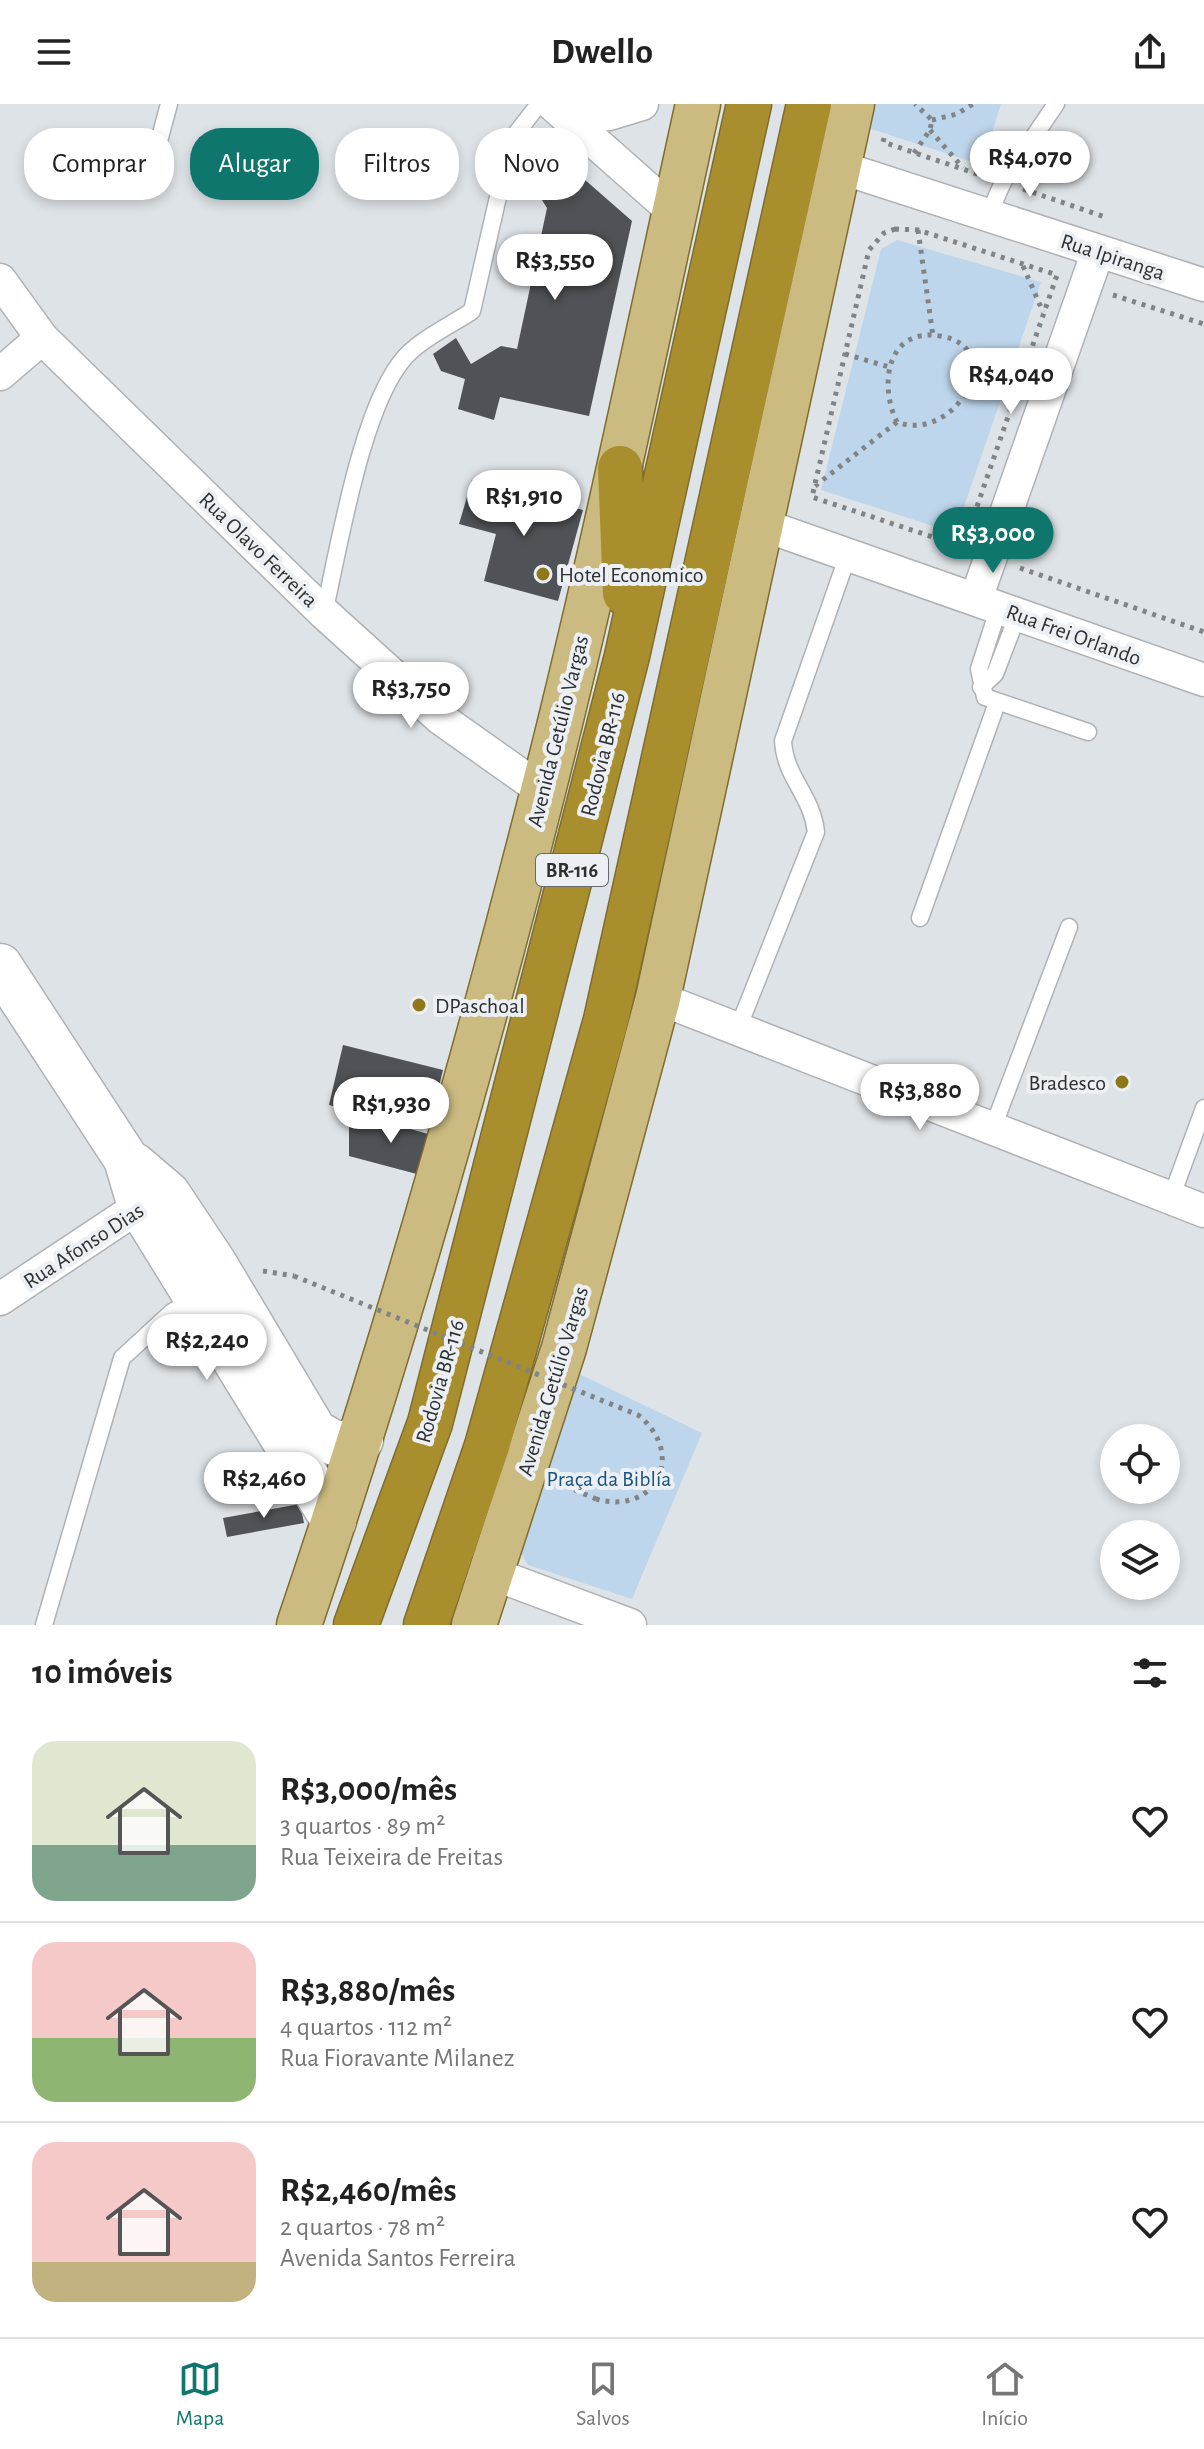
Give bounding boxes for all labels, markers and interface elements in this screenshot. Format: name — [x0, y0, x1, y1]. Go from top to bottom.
icon: menu — [32, 30, 76, 74]
icon: share — [1128, 30, 1172, 74]
text: Dwello — [551, 34, 653, 70]
chip: Comprar — [24, 128, 174, 200]
chip: Alugar — [190, 128, 319, 200]
chip: Filtros — [335, 128, 459, 200]
chip: Novo — [475, 128, 588, 200]
pin: R$4,070 — [956, 131, 1104, 199]
text: R$4,070 — [988, 144, 1072, 170]
street label: Rua Ipiranga — [1058, 230, 1167, 284]
pin: R$3,550 — [481, 234, 629, 302]
text: R$3,550 — [515, 247, 595, 273]
pin: R$4,040 — [937, 348, 1085, 416]
text: R$4,040 — [968, 361, 1054, 387]
pin: R$1,910 — [450, 470, 598, 538]
text: R$1,910 — [485, 483, 563, 509]
street label: Rua Olavo Ferreira — [195, 488, 322, 612]
pin: R$3,000 — [919, 507, 1067, 575]
text: R$3,000 — [951, 520, 1035, 546]
place label: Hotel Economico — [559, 564, 704, 586]
marker: Hotel Economico — [534, 565, 552, 583]
street label: Rua Frei Orlando — [1003, 600, 1144, 670]
street label: Avenida Getúlio Vargas — [524, 633, 592, 829]
pin: R$3,750 — [337, 662, 485, 730]
text: R$3,750 — [371, 675, 451, 701]
street label: Rodovia BR-116 — [577, 690, 629, 819]
road number: BR-116 — [536, 854, 608, 886]
place label: DPaschoal — [435, 995, 525, 1017]
marker: DPaschoal — [410, 996, 428, 1014]
pin: R$3,880 — [846, 1064, 994, 1132]
place label: Bradesco — [1028, 1072, 1106, 1094]
marker: Bradesco — [1113, 1073, 1131, 1091]
pin: R$1,930 — [317, 1077, 465, 1145]
text: R$3,880 — [878, 1077, 962, 1103]
text: R$1,930 — [351, 1090, 431, 1116]
street label: Rua Afonso Dias — [20, 1199, 147, 1293]
street label: Avenida Getúlio Vargas — [514, 1284, 592, 1479]
pin: R$2,240 — [133, 1314, 281, 1382]
street label: Rodovia BR-116 — [412, 1317, 468, 1445]
text: R$2,240 — [165, 1327, 249, 1353]
map controls — [1100, 1424, 1180, 1600]
button: locate — [1100, 1424, 1180, 1504]
pin: R$2,460 — [190, 1452, 338, 1520]
text: R$2,460 — [222, 1465, 306, 1491]
park label: Praça da Biblía — [547, 1468, 671, 1490]
button: layers — [1100, 1520, 1180, 1600]
icon: filters — [1128, 1651, 1172, 1695]
text: 10 imóveis — [32, 1656, 173, 1690]
icon: home — [96, 1773, 192, 1869]
text: R$3,000/mês — [280, 1773, 457, 1807]
icon: heart — [1128, 1799, 1172, 1843]
text: 3 quartos · 89 m² — [280, 1813, 445, 1839]
text: Rua Teixeira de Freitas — [280, 1844, 503, 1870]
icon: home — [96, 1974, 192, 2070]
text: R$3,880/mês — [280, 1974, 455, 2008]
icon: heart — [1128, 2000, 1172, 2044]
text: 4 quartos · 112 m² — [280, 2014, 452, 2040]
text: Rua Fioravante Milanez — [280, 2045, 514, 2071]
icon: home — [96, 2174, 192, 2270]
text: R$2,460/mês — [280, 2174, 457, 2208]
icon: heart — [1128, 2200, 1172, 2244]
text: 2 quartos · 78 m² — [280, 2214, 445, 2240]
text: Avenida Santos Ferreira — [280, 2245, 516, 2271]
tab: Mapa — [176, 2357, 224, 2431]
tab: Salvos — [576, 2357, 630, 2431]
tab: Início — [981, 2357, 1028, 2431]

